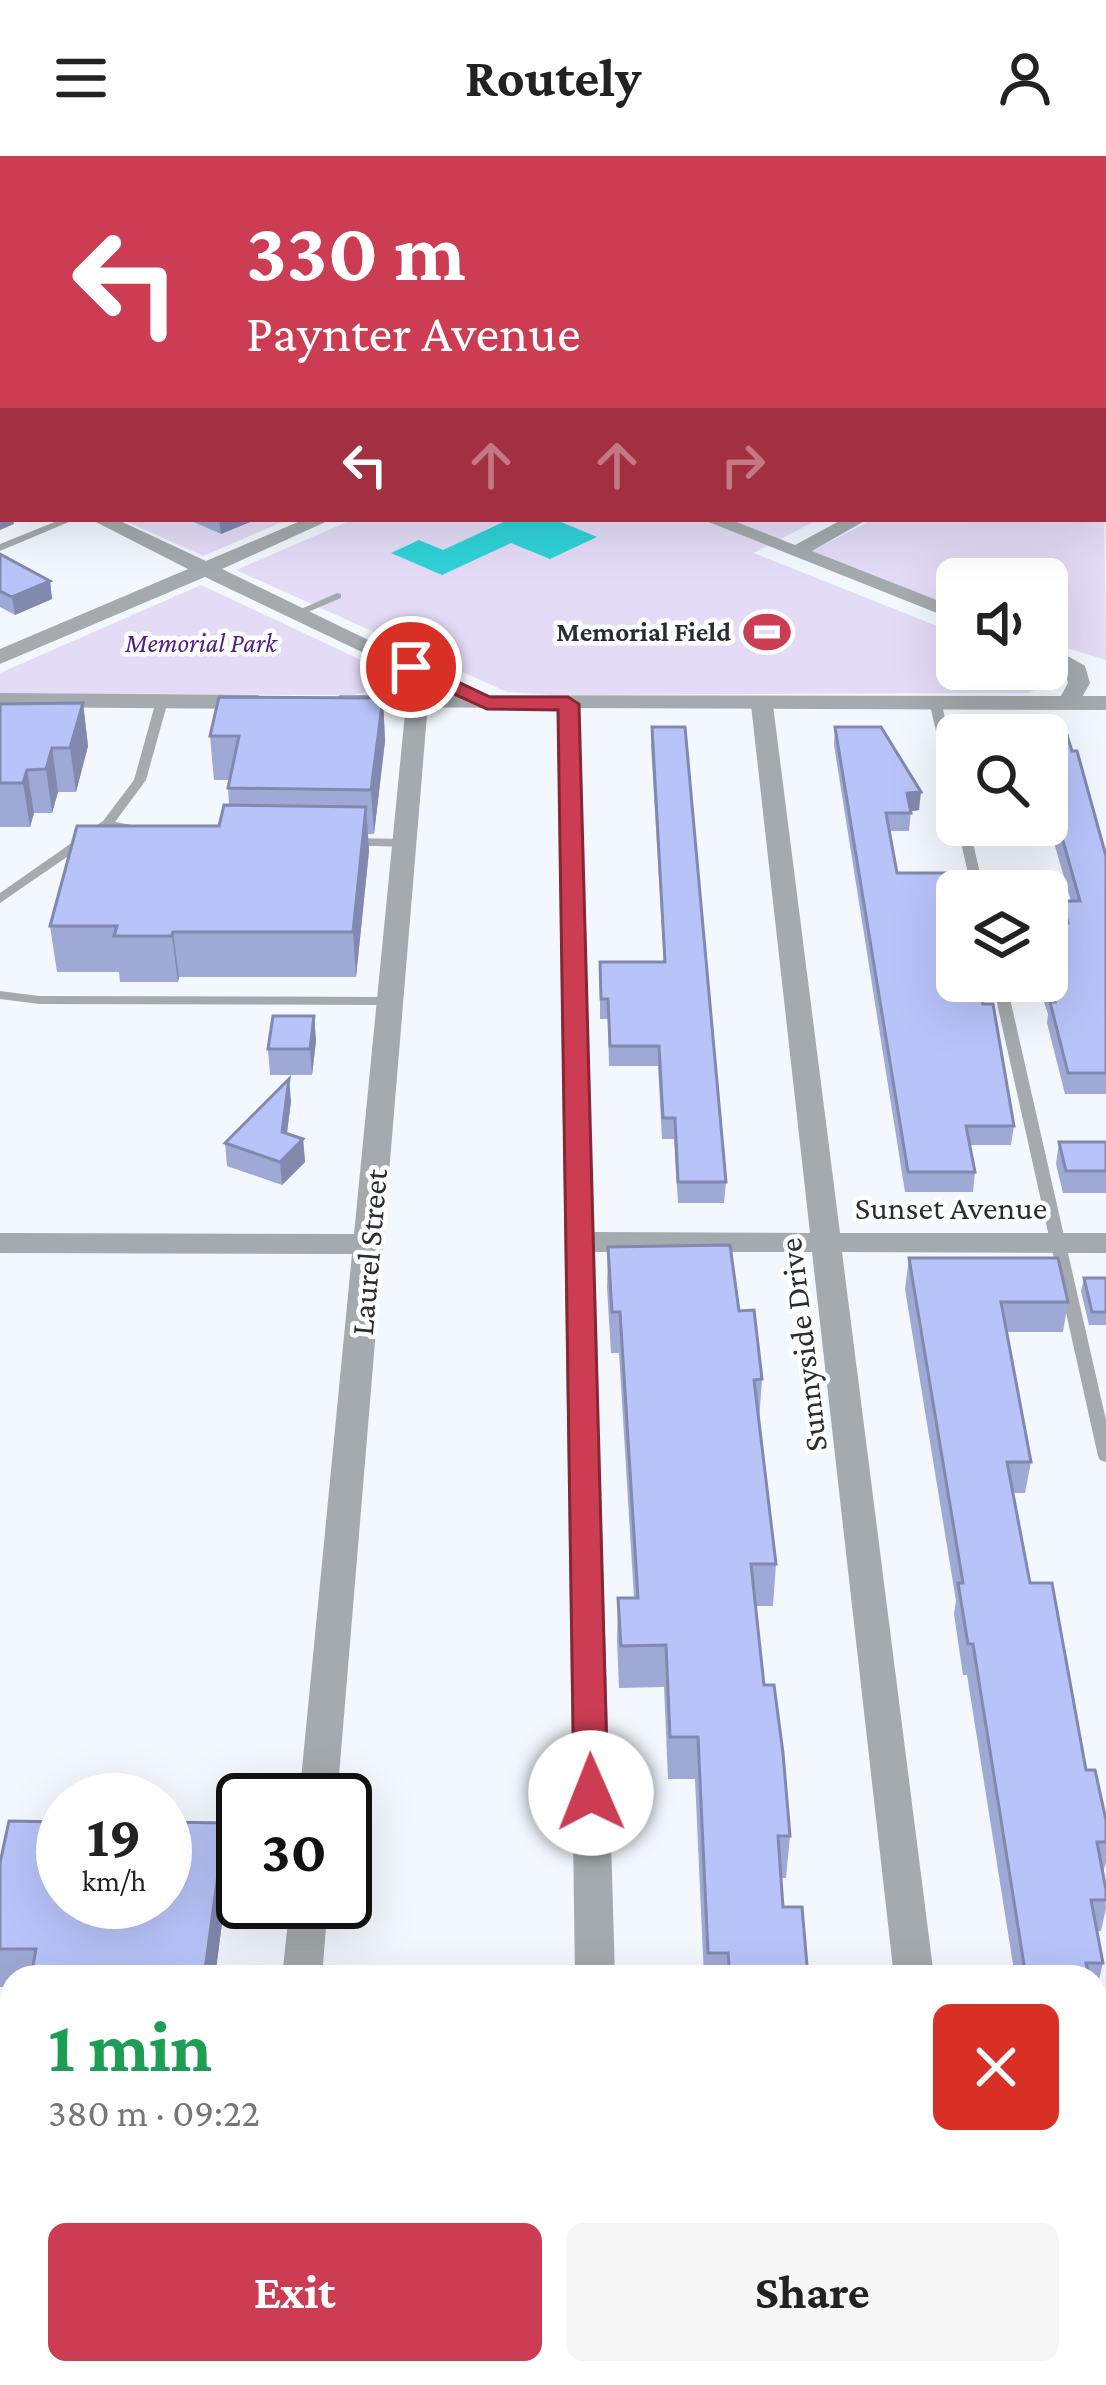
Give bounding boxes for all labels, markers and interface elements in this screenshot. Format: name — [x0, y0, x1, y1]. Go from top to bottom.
icon: menu — [48, 45, 114, 111]
icon: person — [992, 45, 1058, 111]
text: Routely — [465, 48, 641, 108]
icon: left — [48, 204, 204, 360]
text: 330 m — [246, 205, 466, 298]
text: Paynter Avenue — [246, 303, 581, 363]
icon: left — [332, 432, 398, 498]
icon: ahead — [458, 432, 524, 498]
icon: ahead — [584, 432, 650, 498]
icon: right — [710, 432, 776, 498]
map controls — [936, 558, 1068, 1002]
button: sound — [936, 558, 1068, 690]
sports icon: Memorial Field — [742, 607, 792, 657]
pin — [360, 616, 462, 718]
place label: Memorial Field — [556, 617, 731, 647]
park label: Memorial Park — [124, 628, 278, 658]
icon: arrive — [378, 634, 444, 700]
button: search — [936, 714, 1068, 846]
button: layers — [936, 870, 1068, 1002]
street label: Laurel Street — [343, 1166, 394, 1337]
street label: Sunset Avenue — [855, 1189, 1047, 1226]
street label: Sunnyside Drive — [771, 1236, 834, 1454]
position arrow — [528, 1730, 654, 1856]
speed limit sign: 30 — [216, 1773, 372, 1929]
text: 19 — [86, 1802, 142, 1869]
text: km/h — [82, 1864, 146, 1897]
button: close — [933, 2004, 1059, 2130]
text: 1 min — [48, 2006, 212, 2086]
text: 380 m · 09:22 — [48, 2091, 260, 2134]
button: Exit — [48, 2223, 542, 2361]
button: Share — [566, 2223, 1059, 2361]

